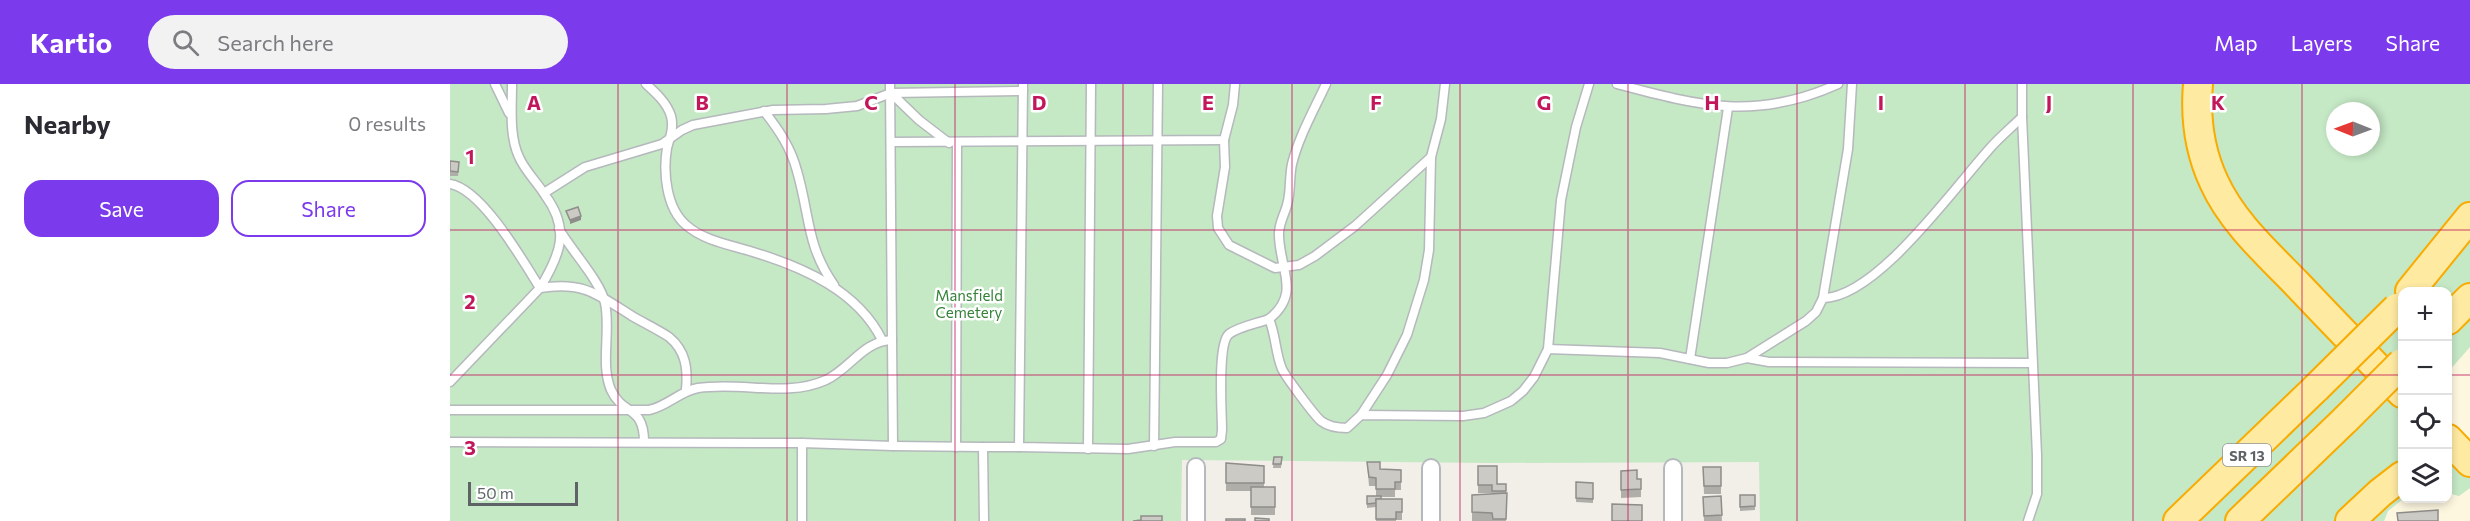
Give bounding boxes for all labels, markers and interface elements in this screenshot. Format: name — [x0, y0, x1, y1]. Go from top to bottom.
search box — [148, 15, 568, 69]
text: Kartio — [30, 25, 112, 59]
icon: search — [169, 26, 202, 59]
text: Search here — [217, 29, 334, 56]
text: Map — [2214, 30, 2258, 55]
text: Layers — [2291, 30, 2353, 55]
text: Share — [2386, 30, 2440, 55]
text: A — [527, 90, 541, 114]
text: B — [695, 90, 709, 114]
text: C — [864, 90, 878, 114]
text: D — [1032, 90, 1046, 114]
text: E — [1202, 90, 1214, 114]
text: F — [1370, 90, 1382, 114]
text: G — [1537, 90, 1551, 114]
text: H — [1705, 90, 1720, 114]
text: I — [1878, 90, 1884, 114]
text: J — [2046, 90, 2052, 114]
text: K — [2211, 90, 2225, 114]
north arrow — [2326, 102, 2380, 156]
text: Nearby — [24, 108, 111, 139]
text: 0 results — [348, 111, 426, 135]
text: 1 — [465, 144, 475, 168]
button: Save — [24, 180, 219, 237]
button: Share — [231, 180, 426, 237]
park label: Mansfield Cemetery — [935, 286, 1003, 321]
map controls — [2398, 287, 2452, 503]
button: + — [2398, 287, 2452, 341]
text: 2 — [464, 289, 476, 313]
button: − — [2398, 341, 2452, 395]
button: locate — [2398, 395, 2452, 449]
text: 3 — [464, 435, 476, 459]
road number: SR 13 — [2223, 444, 2271, 466]
button: layers — [2398, 449, 2452, 503]
scale bar — [468, 479, 578, 506]
text: 50 m — [477, 483, 514, 502]

